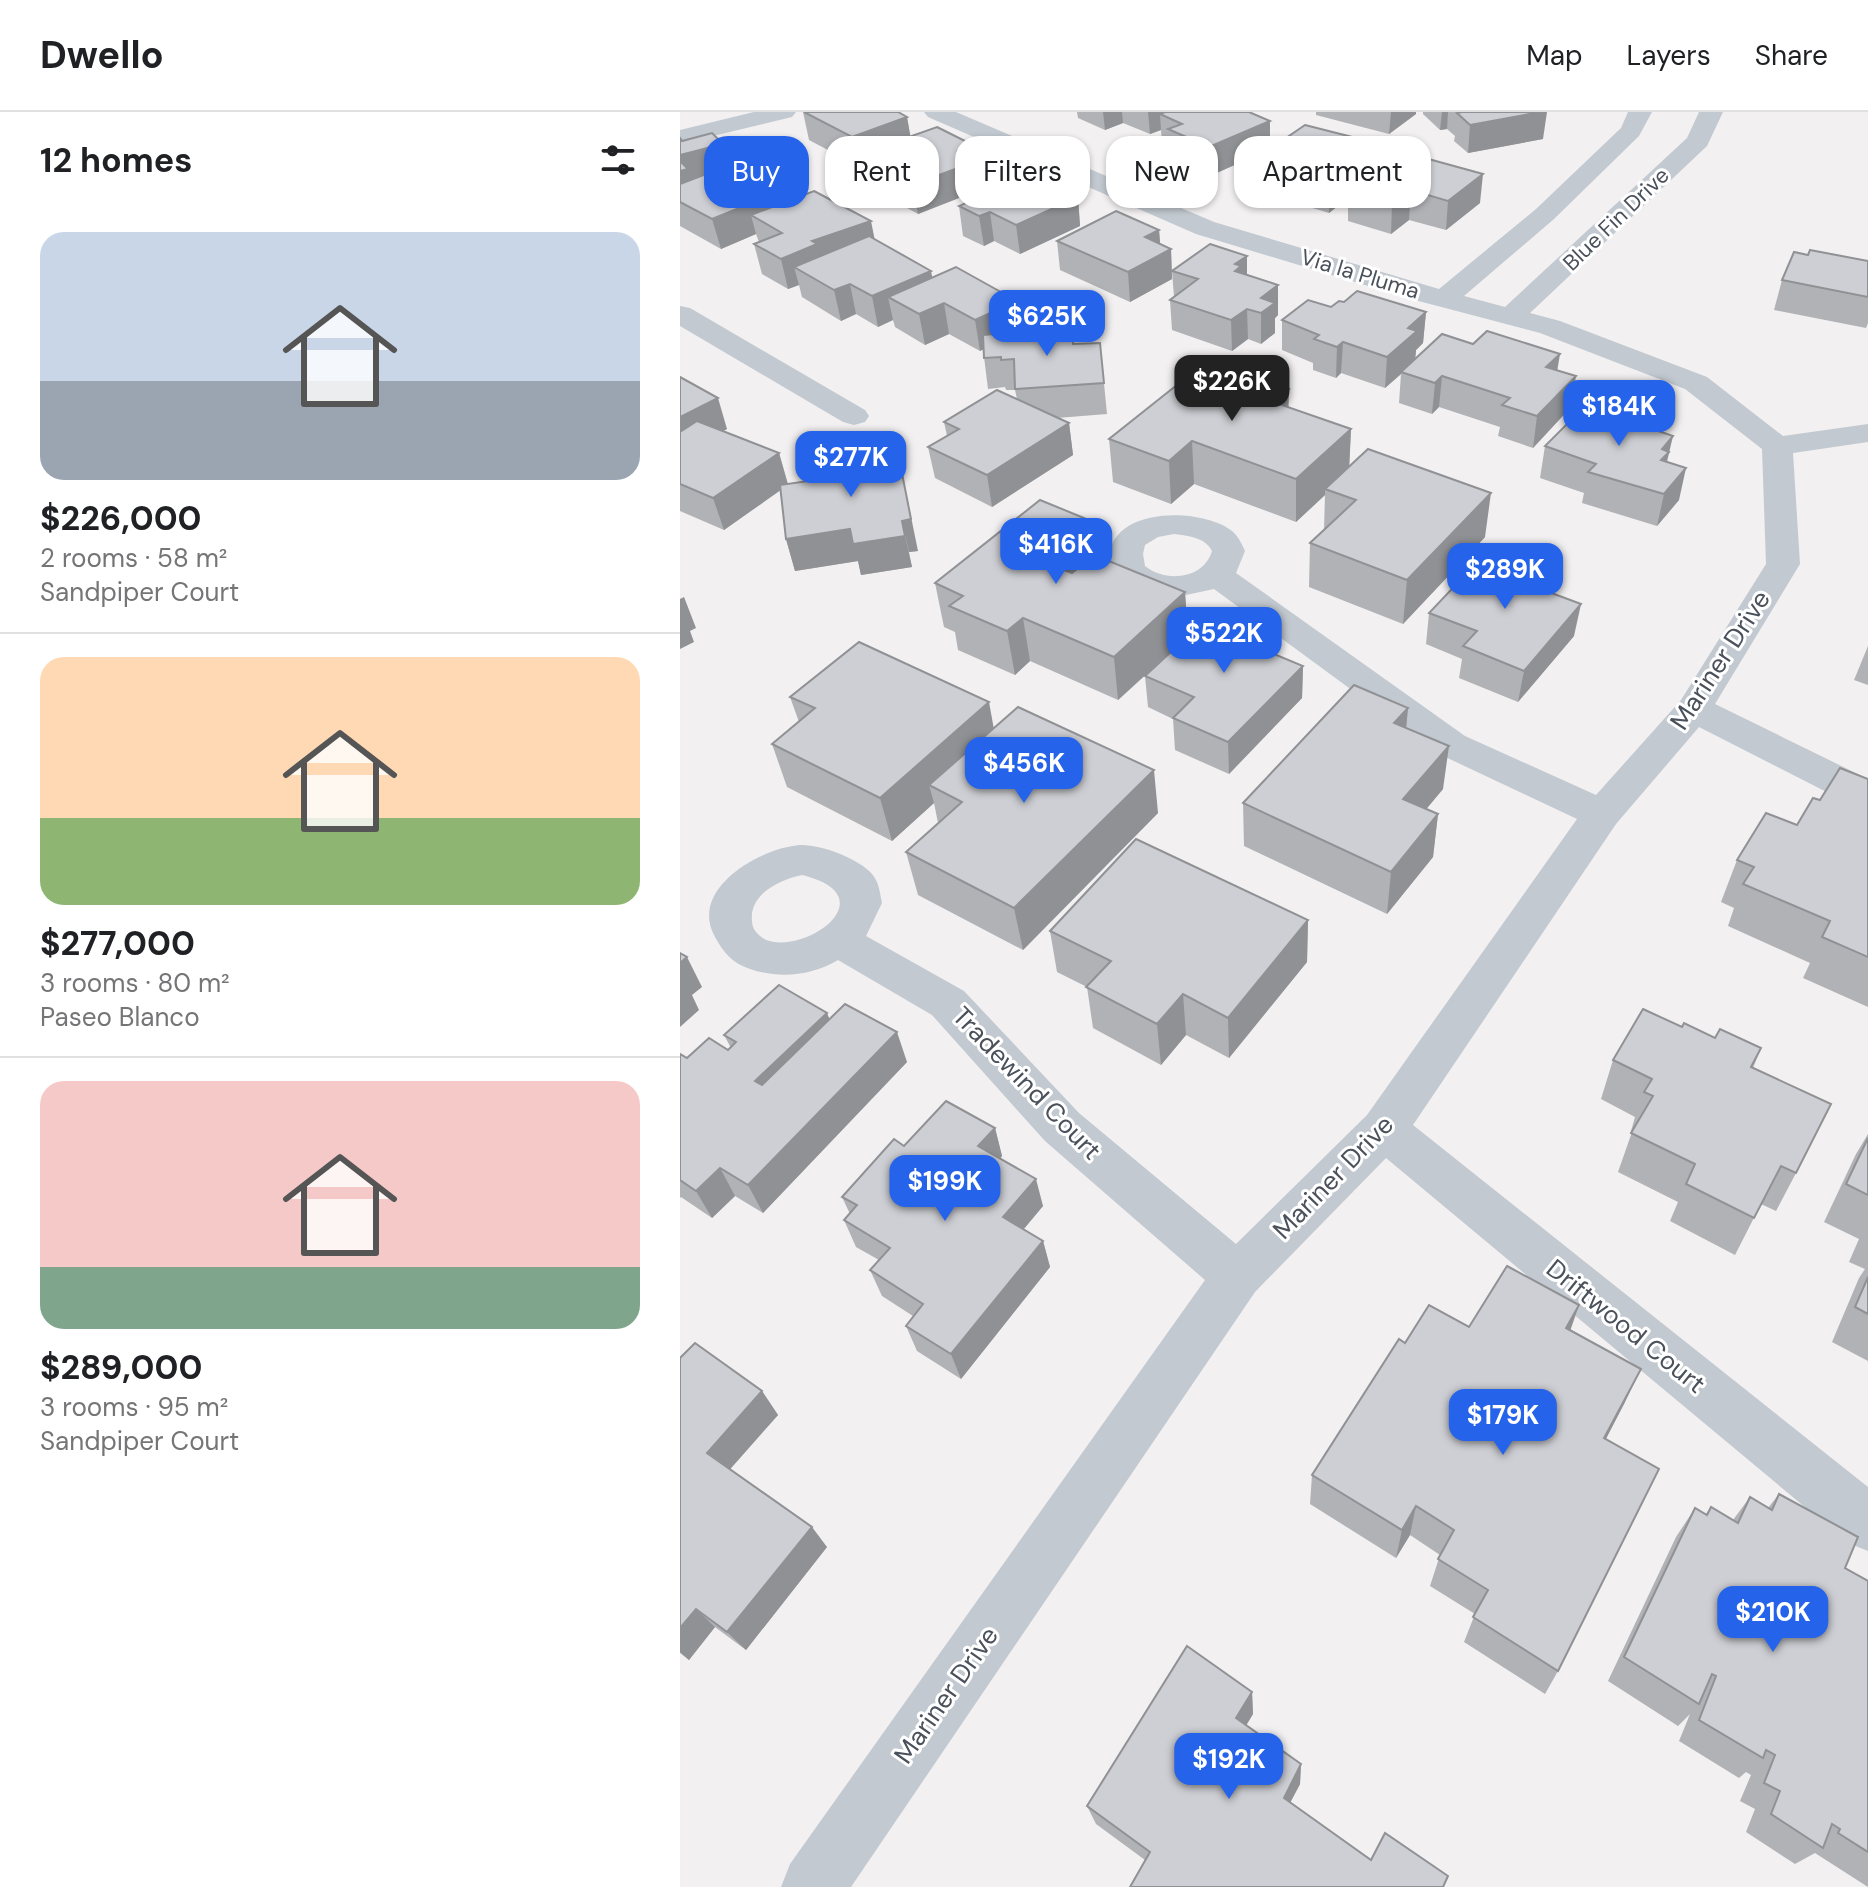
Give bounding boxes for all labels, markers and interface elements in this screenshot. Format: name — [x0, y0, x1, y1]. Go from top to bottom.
text: Dwello — [40, 30, 164, 80]
text: Map — [1526, 37, 1583, 74]
text: Layers — [1627, 37, 1711, 74]
text: Share — [1755, 37, 1828, 74]
chip: Buy — [704, 136, 809, 208]
chip: Rent — [825, 136, 939, 208]
chip: Filters — [955, 136, 1090, 208]
chip: New — [1106, 136, 1218, 208]
chip: Apartment — [1234, 136, 1431, 208]
text: 12 homes — [40, 138, 192, 183]
icon: filters — [596, 138, 640, 182]
street label: Blue Fin Drive — [1557, 161, 1675, 277]
street label: Via la Pluma — [1297, 242, 1423, 306]
icon: home — [268, 284, 412, 428]
pin: $625K — [991, 290, 1103, 358]
text: $625K — [1007, 299, 1087, 333]
pin: $226K — [1176, 355, 1288, 423]
text: $226K — [1192, 364, 1272, 398]
pin: $184K — [1563, 380, 1675, 448]
text: $184K — [1581, 389, 1657, 423]
pin: $277K — [795, 431, 907, 499]
text: $277K — [813, 440, 889, 474]
text: $226,000 — [40, 496, 202, 541]
pin: $416K — [1000, 518, 1112, 586]
text: $416K — [1018, 527, 1094, 561]
text: 2 rooms · 58 m² — [40, 541, 227, 575]
pin: $289K — [1449, 543, 1561, 611]
text: $289K — [1465, 552, 1545, 586]
text: Sandpiper Court — [40, 575, 239, 609]
street label: Mariner Drive — [1662, 584, 1778, 736]
pin: $522K — [1168, 607, 1280, 675]
text: $522K — [1185, 616, 1263, 650]
icon: home — [268, 709, 412, 853]
pin: $456K — [968, 737, 1080, 805]
text: $456K — [983, 746, 1065, 780]
text: $277,000 — [40, 921, 195, 966]
text: 3 rooms · 80 m² — [40, 966, 230, 1000]
street label: Tradewind Court — [945, 999, 1109, 1167]
text: Paseo Blanco — [40, 1000, 200, 1034]
street label: Mariner Drive — [1265, 1108, 1401, 1246]
icon: home — [268, 1133, 412, 1277]
pin: $199K — [889, 1155, 1001, 1223]
text: $199K — [907, 1164, 983, 1198]
street label: Driftwood Court — [1540, 1251, 1712, 1401]
text: $289,000 — [40, 1345, 202, 1390]
pin: $179K — [1447, 1389, 1559, 1457]
text: 3 rooms · 95 m² — [40, 1390, 228, 1424]
text: $179K — [1467, 1398, 1539, 1432]
text: Sandpiper Court — [40, 1424, 239, 1458]
pin: $210K — [1717, 1586, 1829, 1654]
text: $210K — [1735, 1595, 1811, 1629]
street label: Mariner Drive — [886, 1620, 1006, 1770]
pin: $192K — [1173, 1733, 1285, 1801]
text: $192K — [1192, 1742, 1266, 1776]

